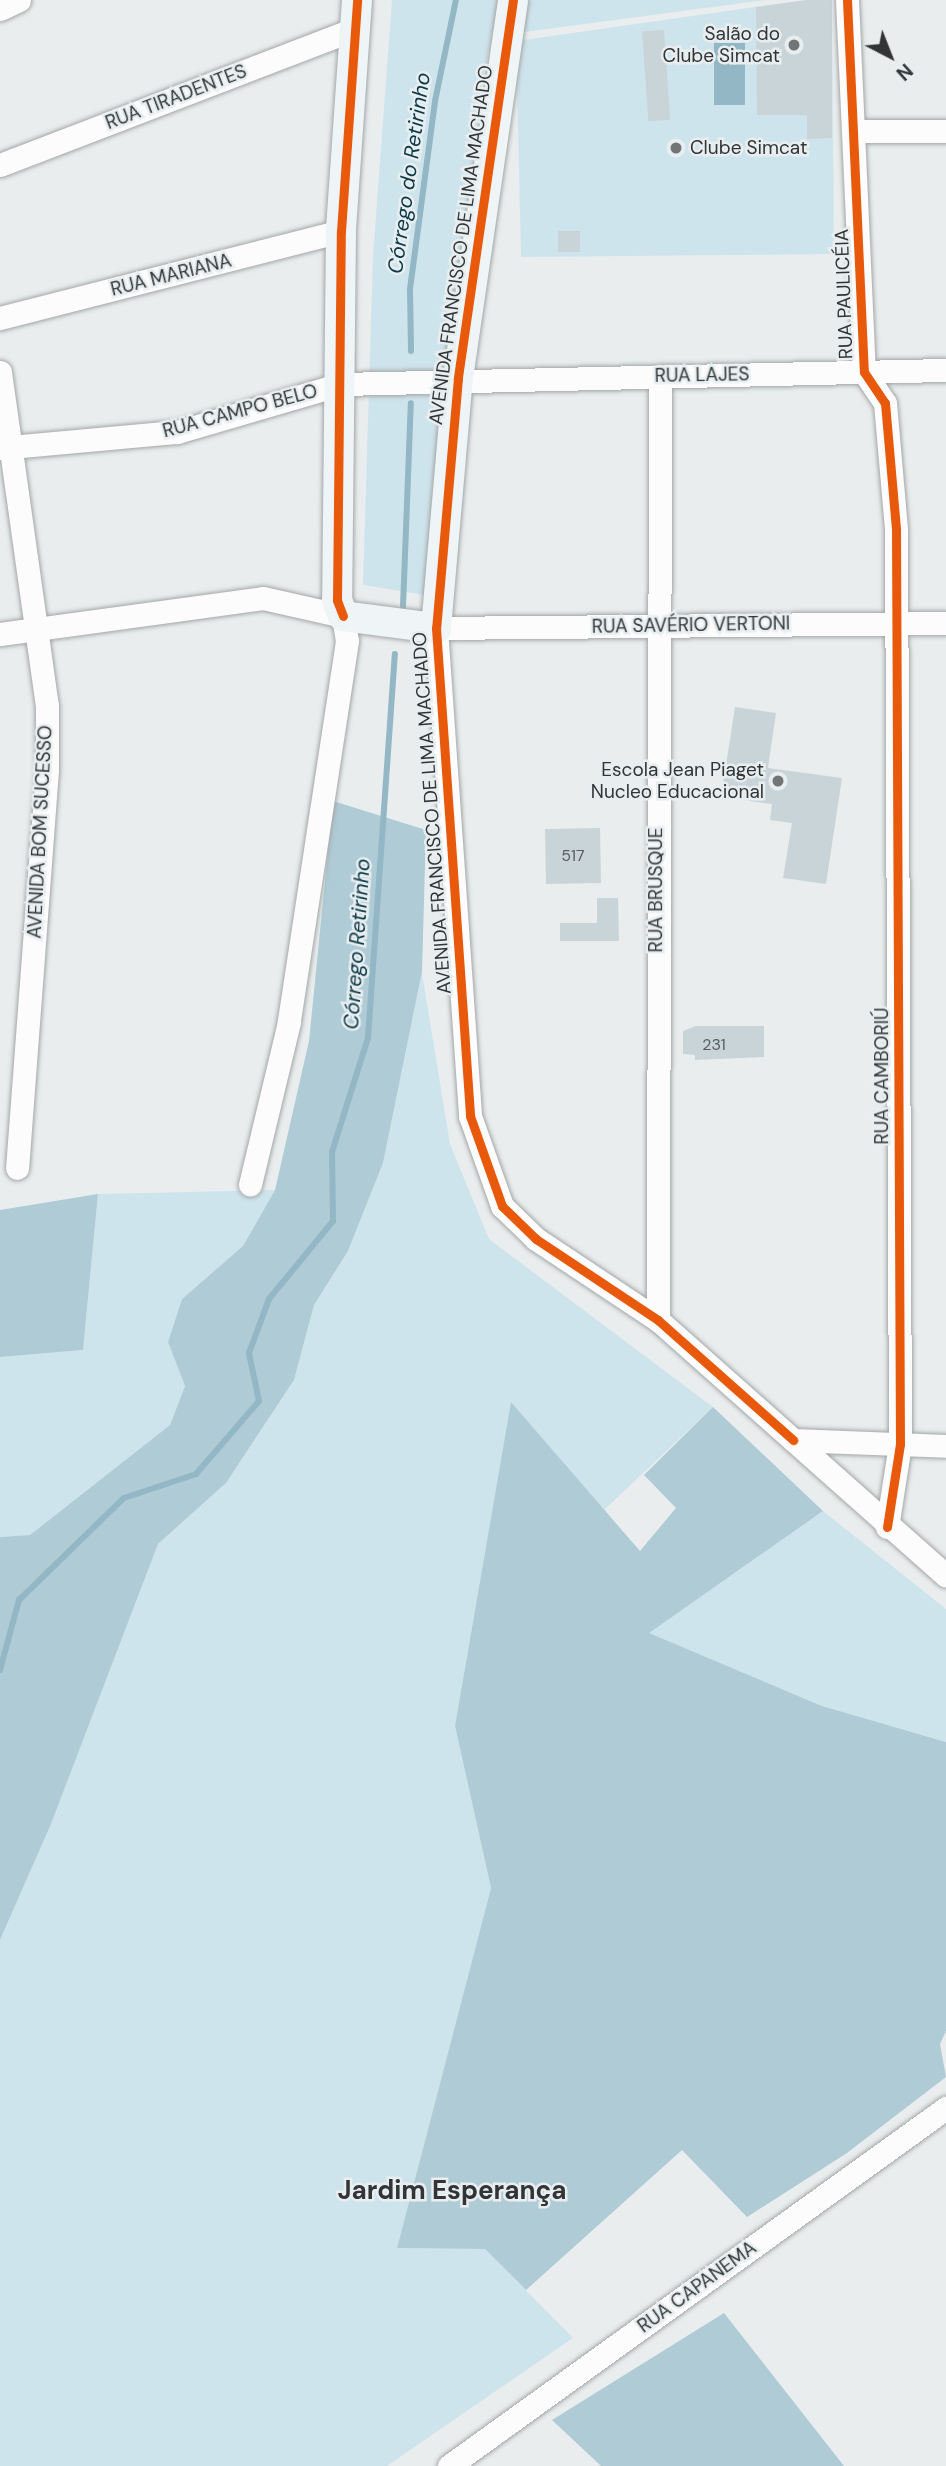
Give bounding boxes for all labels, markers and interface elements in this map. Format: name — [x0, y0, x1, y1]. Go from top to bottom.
north arrow — [855, 21, 925, 91]
place label: Salão do Clube Simcat — [663, 23, 780, 67]
marker: Salão do Clube Simcat — [786, 37, 802, 53]
text: N — [891, 58, 918, 86]
street label: RUA TIRADENTES — [102, 60, 250, 134]
street label: AVENIDA FRANCISCO DE LIMA MACHADO — [424, 64, 498, 426]
water label: Córrego do Retirinho — [382, 71, 436, 275]
place label: Clube Simcat — [690, 137, 807, 159]
marker: Clube Simcat — [668, 140, 684, 156]
street label: RUA PAULICÉIA — [830, 228, 858, 360]
street label: RUA MARIANA — [108, 249, 234, 301]
street label: RUA LAJES — [654, 363, 750, 387]
street label: RUA CAMPO BELO — [160, 379, 320, 443]
street label: RUA SAVÉRIO VERTONI — [592, 612, 790, 638]
street label: AVENIDA FRANCISCO DE LIMA MACHADO — [408, 631, 456, 995]
street label: AVENIDA BOM SUCESSO — [23, 725, 57, 939]
place label: Escola Jean Piaget Nucleo Educacional — [591, 759, 764, 803]
marker: Escola Jean Piaget Nucleo Educacional — [770, 773, 786, 789]
street label: RUA BRUSQUE — [645, 828, 667, 952]
house number: 517 — [561, 846, 585, 866]
water label: Córrego Retirinho — [338, 858, 376, 1030]
street label: RUA CAMBORIÚ — [871, 1007, 893, 1145]
house number: 231 — [702, 1035, 726, 1055]
district label: Jardim Esperança — [337, 2175, 567, 2207]
street label: RUA CAPANEMA — [633, 2236, 761, 2338]

